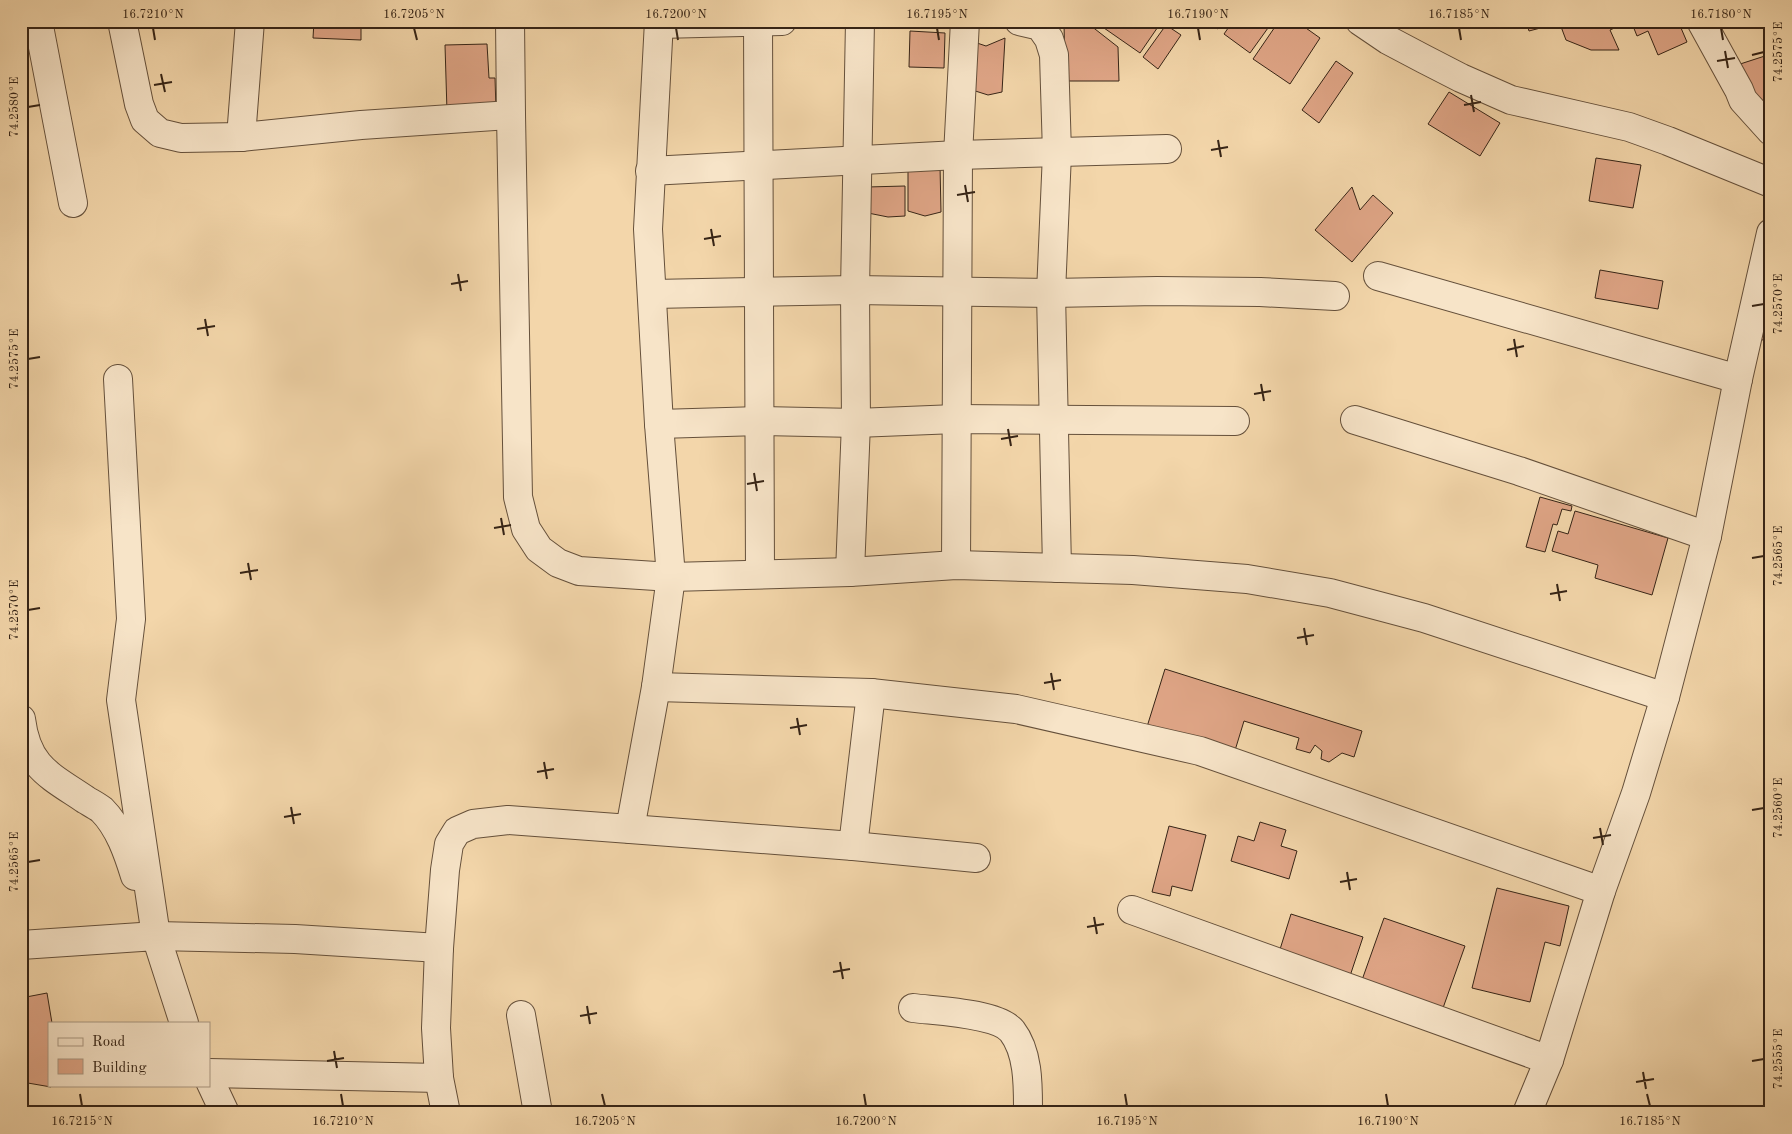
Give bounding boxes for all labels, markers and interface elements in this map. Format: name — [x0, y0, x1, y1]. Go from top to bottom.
text: 16.7205°N — [383, 8, 445, 21]
text: 16.7195°N — [906, 8, 968, 21]
text: 16.7185°N — [1428, 8, 1490, 21]
text: 16.7210°N — [122, 9, 184, 21]
text: 16.7200°N — [645, 9, 707, 21]
text: 16.7190°N — [1167, 9, 1229, 21]
text: 16.7180°N — [1690, 9, 1752, 21]
text: 74.2575°E — [1772, 22, 1785, 82]
text: 74.2580°E — [8, 77, 21, 137]
text: 74.2570°E — [1772, 274, 1785, 334]
text: 74.2575°E — [8, 329, 21, 389]
text: 74.2565°E — [1772, 526, 1785, 586]
text: 74.2570°E — [8, 580, 21, 640]
text: 74.2560°E — [1772, 778, 1785, 838]
text: 74.2565°E — [8, 832, 21, 892]
legend — [48, 1022, 210, 1086]
text: 74.2555°E — [1772, 1029, 1785, 1089]
text: Road — [92, 1035, 126, 1050]
text: Building — [92, 1061, 147, 1076]
text: 16.7215°N — [51, 1115, 113, 1128]
text: 16.7205°N — [574, 1115, 636, 1128]
text: 16.7195°N — [1096, 1115, 1158, 1128]
text: 16.7185°N — [1619, 1115, 1681, 1128]
text: 16.7210°N — [312, 1116, 374, 1128]
text: 16.7200°N — [835, 1116, 897, 1128]
text: 16.7190°N — [1357, 1116, 1419, 1128]

